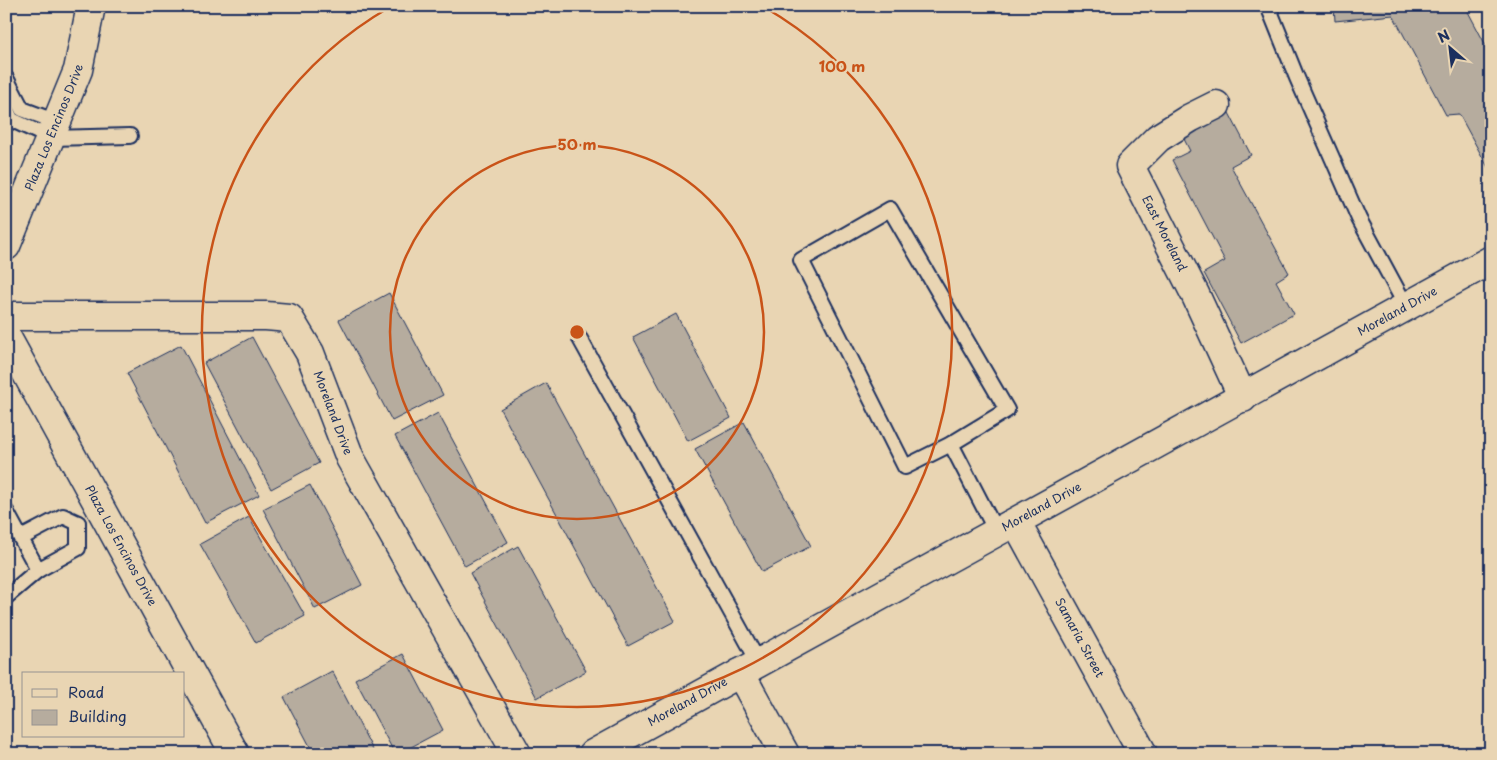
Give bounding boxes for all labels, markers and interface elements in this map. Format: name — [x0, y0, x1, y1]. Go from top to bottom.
north arrow — [1424, 22, 1474, 72]
text: N — [1434, 24, 1453, 48]
text: 100 m — [819, 54, 865, 77]
street label: Plaza Los Encinos Drive — [20, 63, 87, 193]
text: 50 m — [558, 132, 596, 155]
street label: East Moreland — [1138, 192, 1192, 275]
street label: Moreland Drive — [1354, 281, 1440, 340]
centre of rings — [568, 323, 586, 341]
street label: Moreland Drive — [310, 368, 358, 457]
street label: Moreland Drive — [998, 477, 1084, 536]
street label: Plaza Los Encinos Drive — [81, 481, 162, 609]
street label: Samaria Street — [1051, 594, 1109, 680]
legend — [22, 672, 185, 738]
street label: Moreland Drive — [644, 672, 730, 730]
text: Road — [68, 680, 104, 703]
text: Building — [68, 704, 127, 727]

